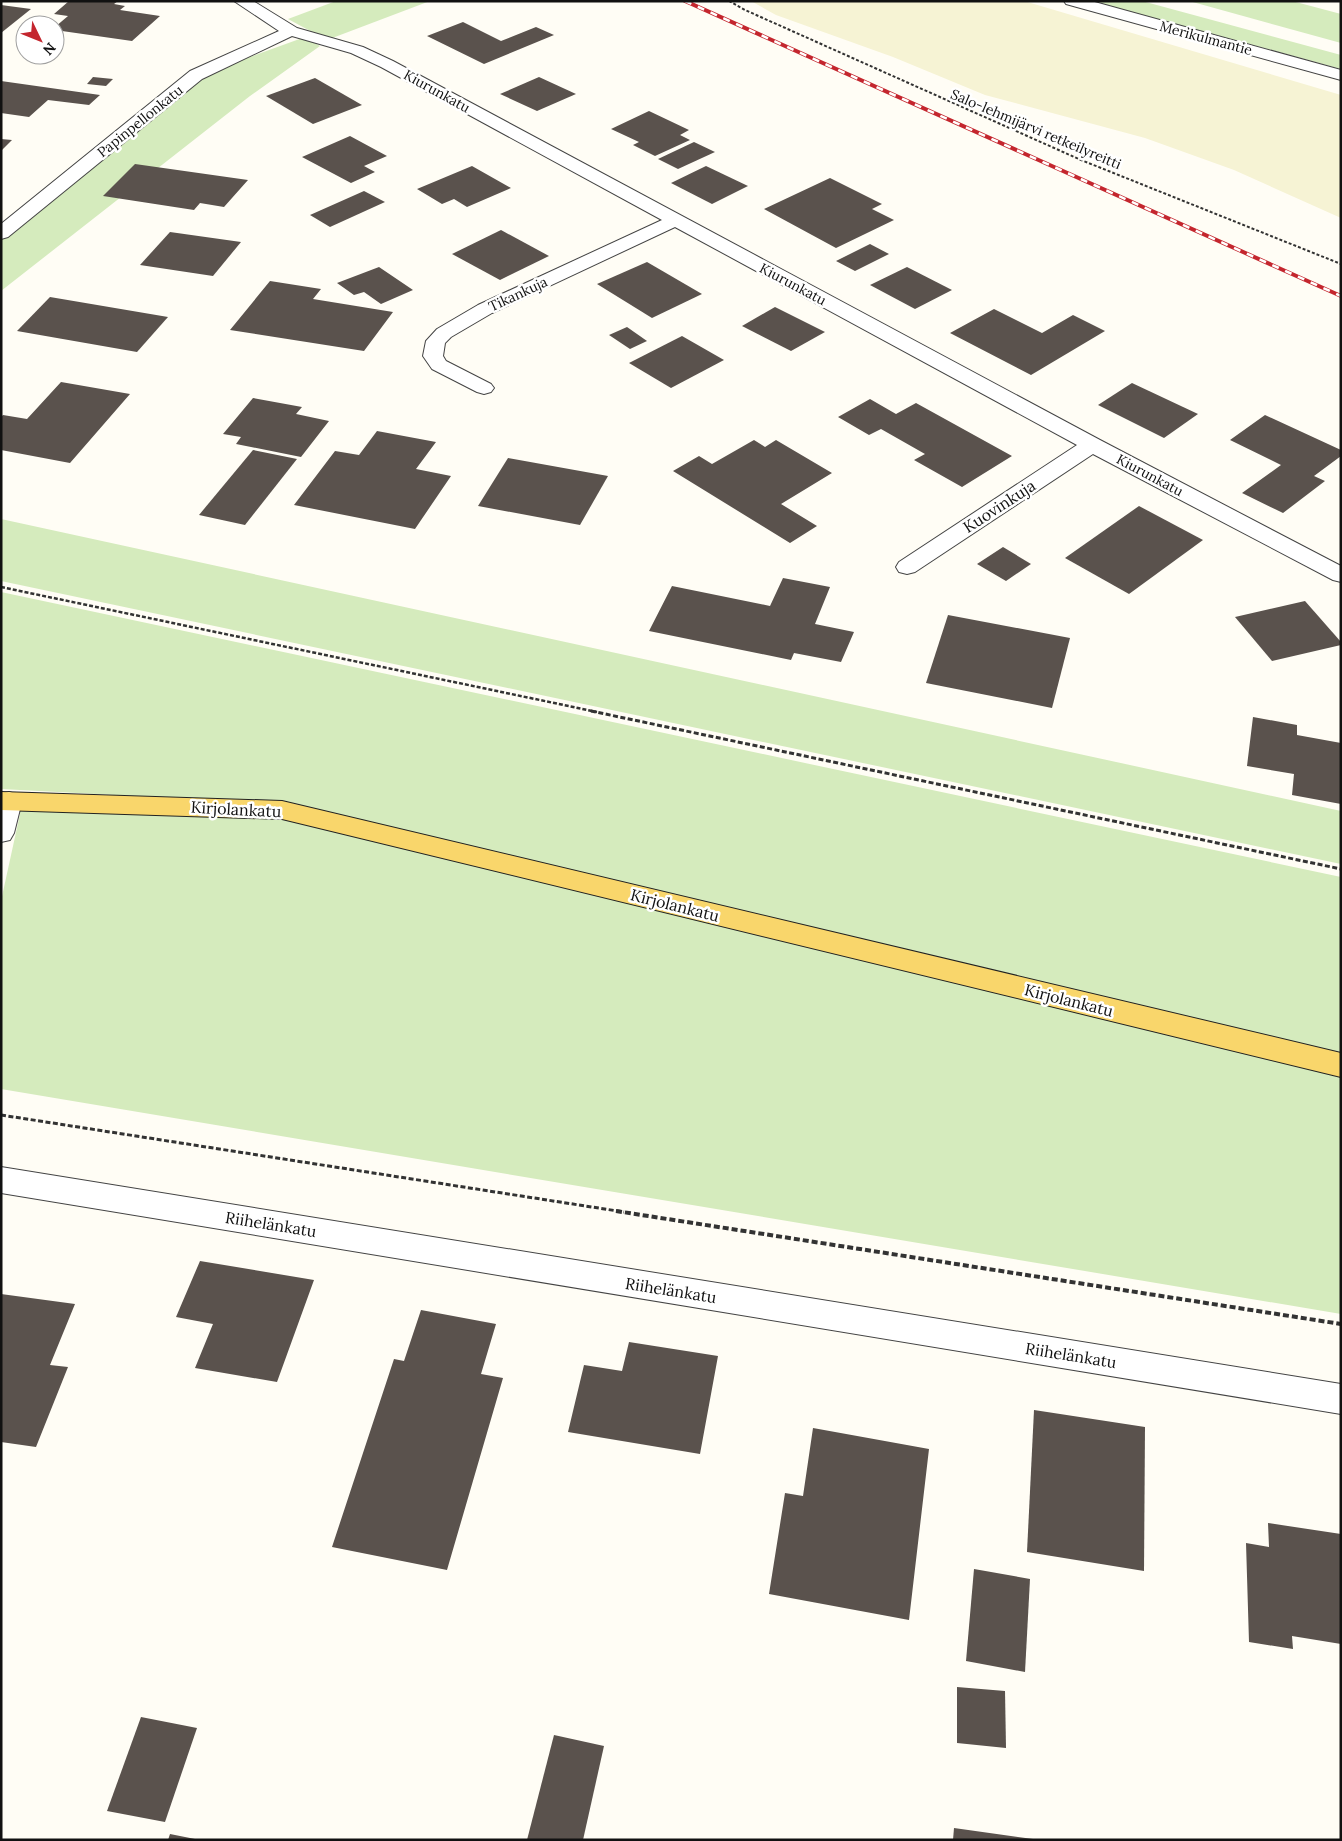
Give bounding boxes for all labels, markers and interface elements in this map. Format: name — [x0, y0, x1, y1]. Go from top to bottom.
north arrow — [15, 15, 65, 65]
street label: Merikulmantie — [1158, 17, 1255, 59]
text: N — [39, 39, 60, 59]
street label: Kiurunkatu — [401, 65, 473, 117]
street label: Papinpellonkatu — [94, 81, 186, 161]
street label: Salo-lehmijärvi retkeilyreitti — [948, 85, 1124, 173]
street label: Kiurunkatu — [756, 259, 830, 309]
street label: Tikankuja — [486, 273, 550, 315]
street label: Kiurunkatu — [1113, 450, 1187, 500]
street label: Kuovinkuja — [959, 475, 1039, 537]
street label: Kirjolankatu — [190, 797, 282, 821]
street label: Kirjolankatu — [629, 884, 722, 926]
street label: Kirjolankatu — [1023, 979, 1116, 1021]
street label: Riihelänkatu — [224, 1207, 318, 1241]
street label: Riihelänkatu — [624, 1273, 718, 1307]
street label: Riihelänkatu — [1024, 1338, 1118, 1372]

